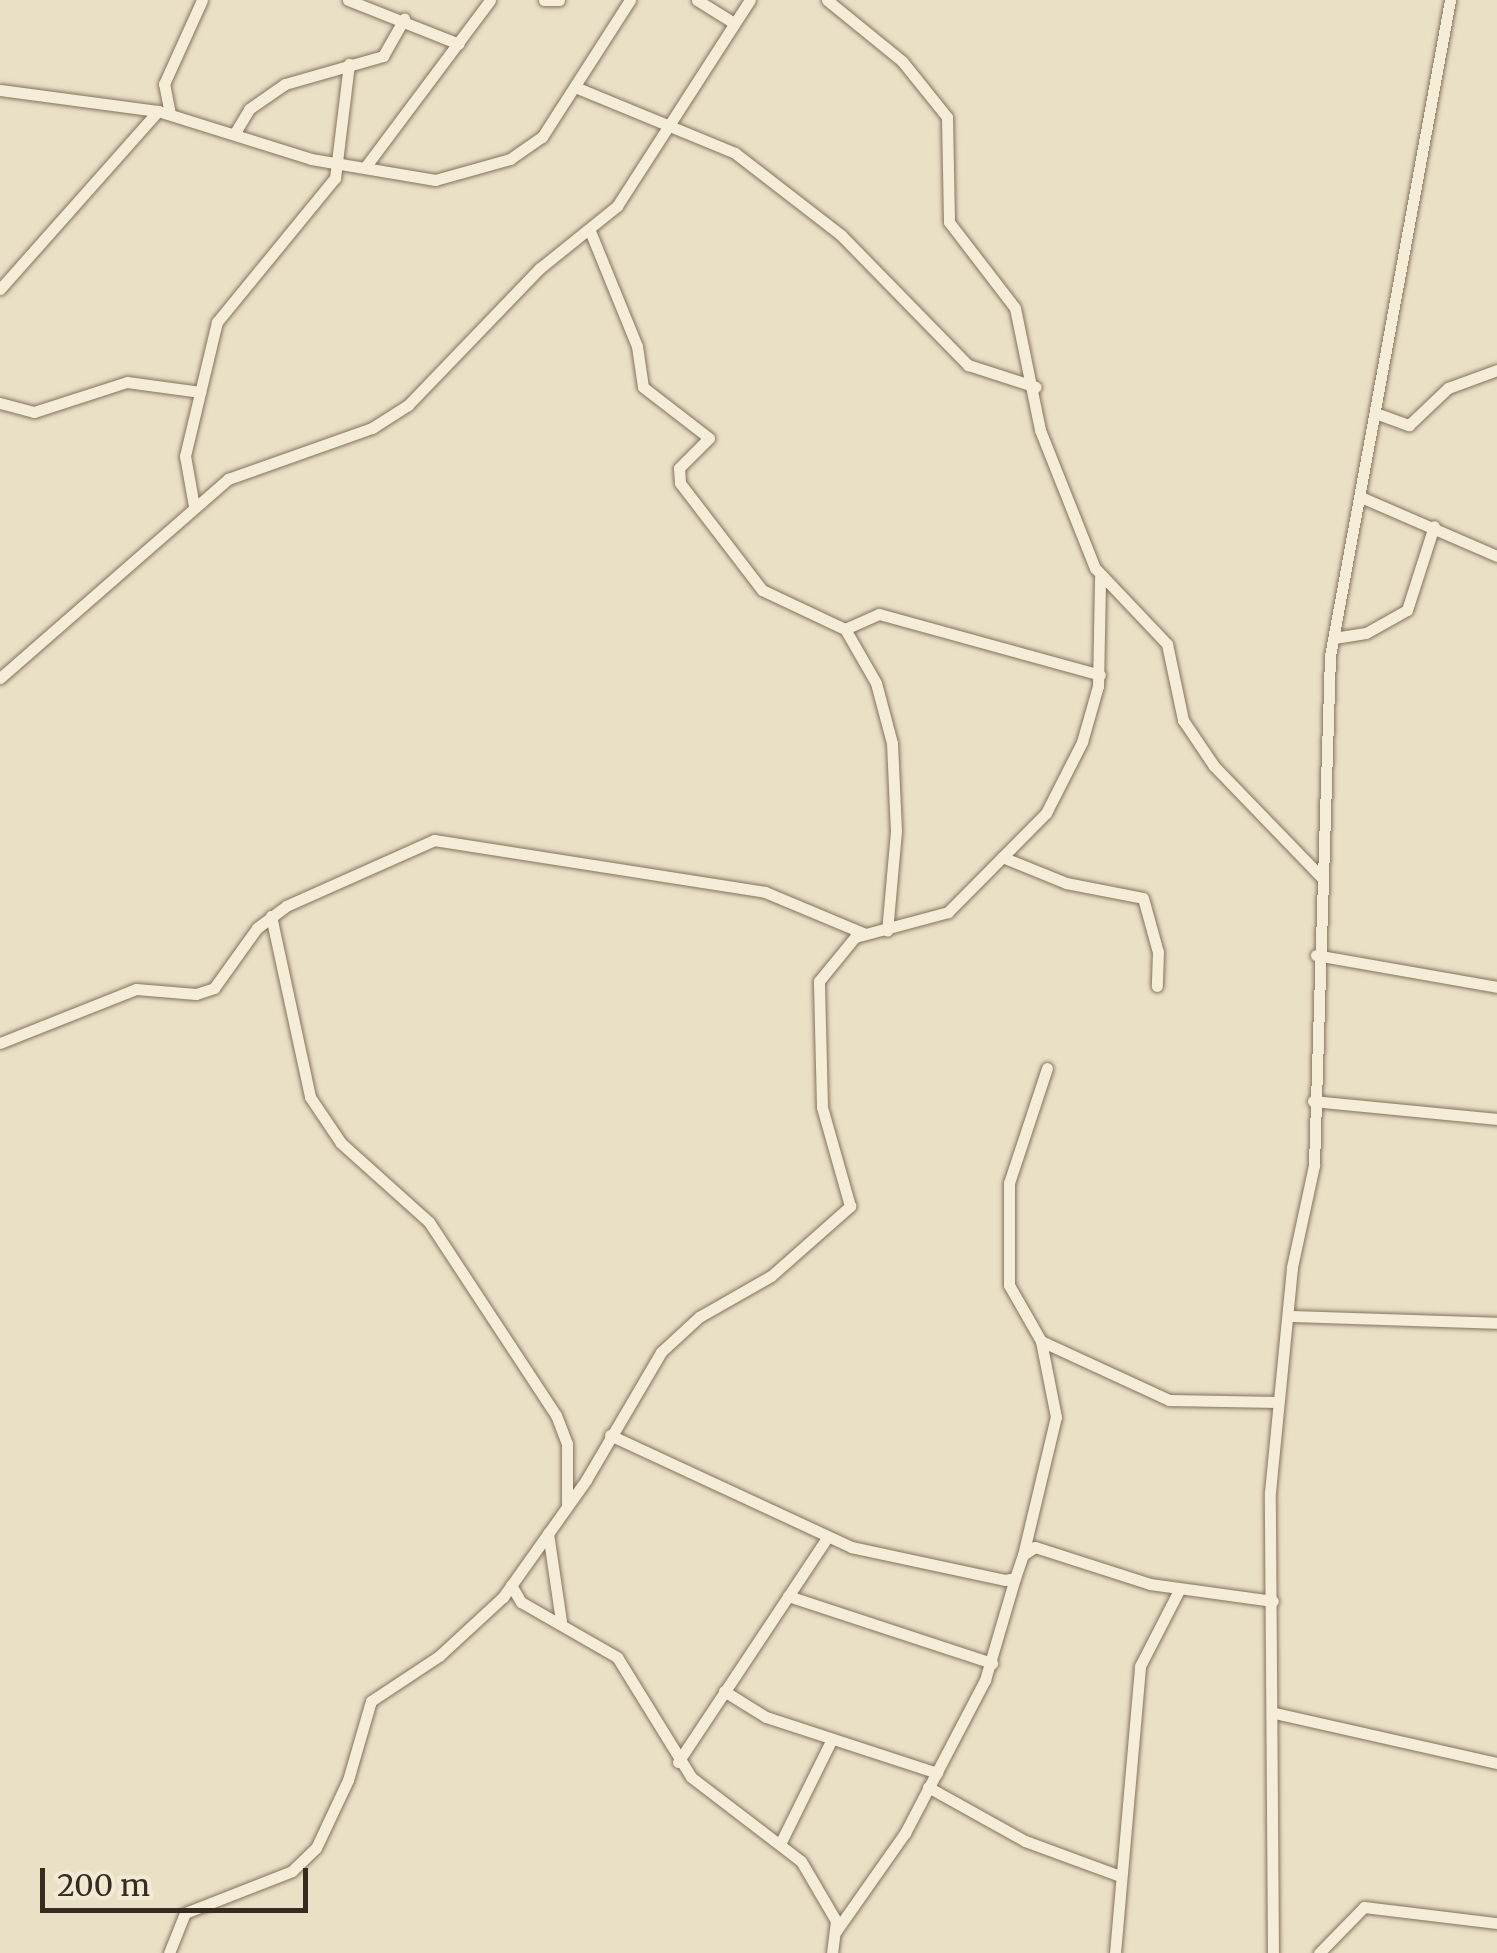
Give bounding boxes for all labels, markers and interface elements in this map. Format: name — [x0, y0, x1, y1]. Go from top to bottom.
scale bar — [45, 1848, 312, 1910]
text: 200 m — [57, 1866, 150, 1904]

